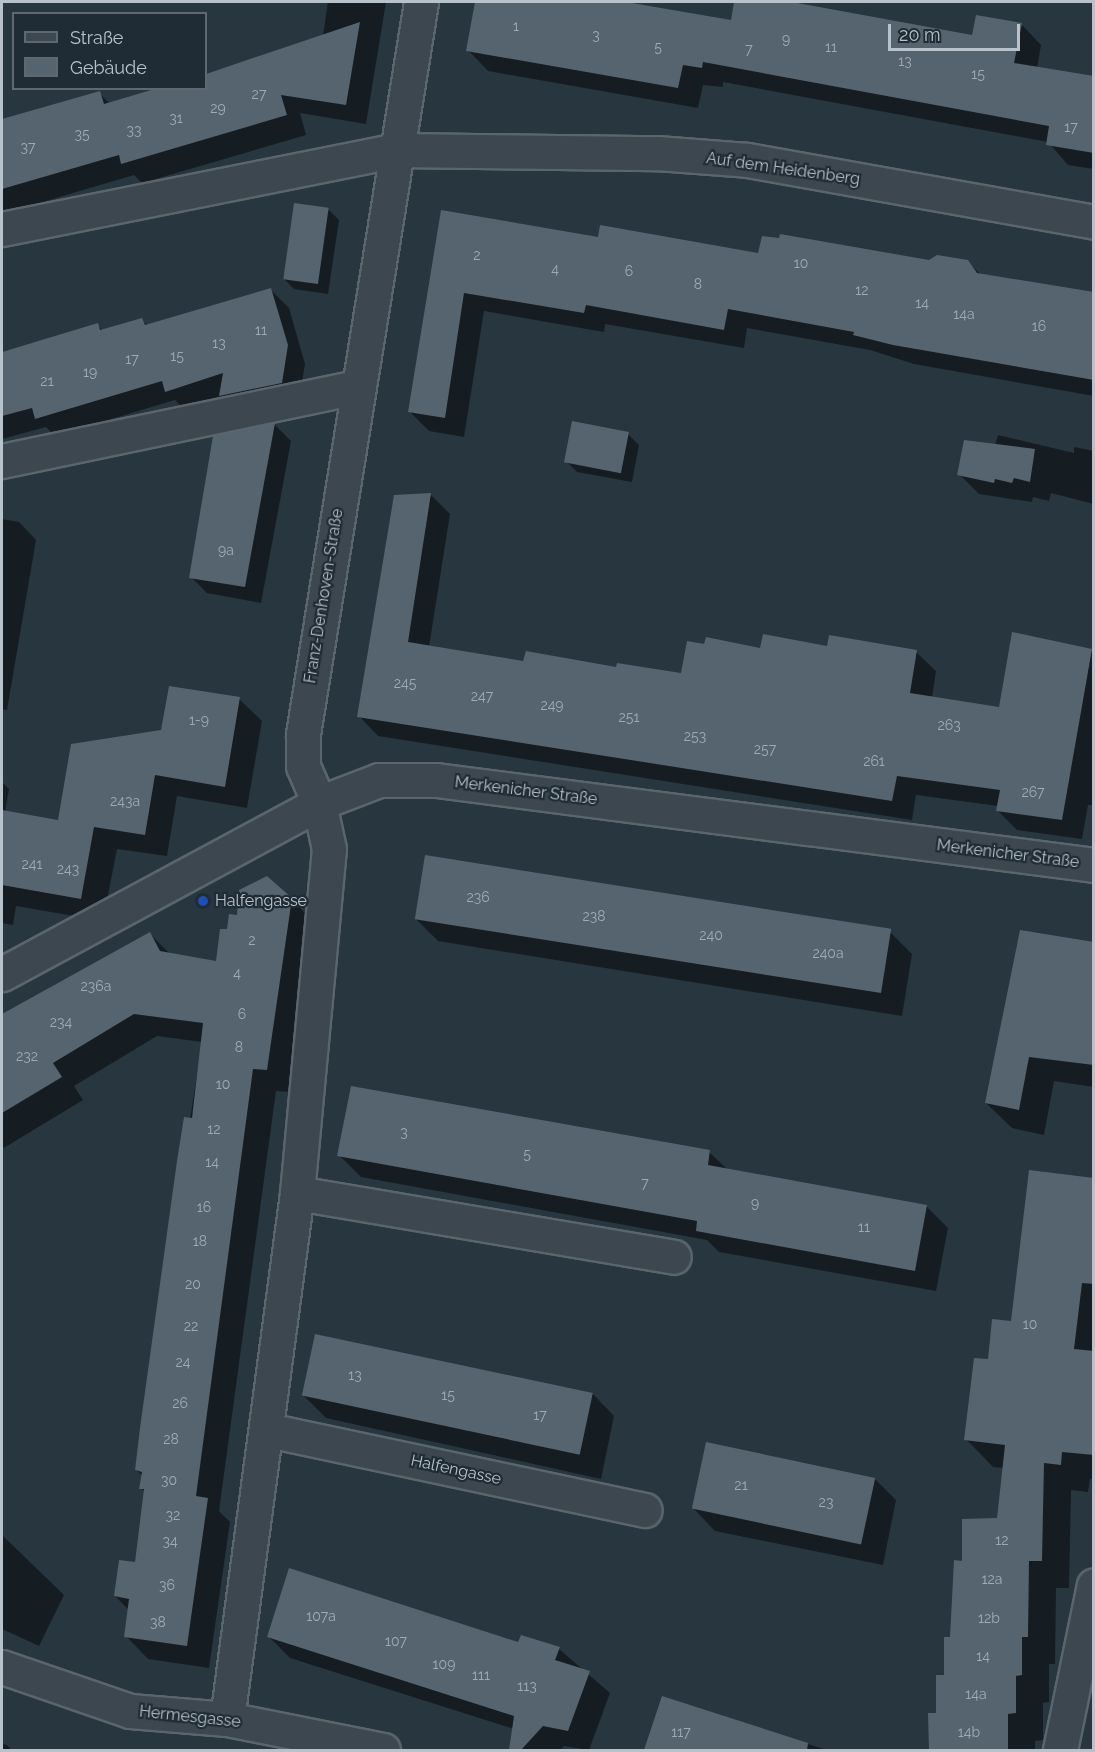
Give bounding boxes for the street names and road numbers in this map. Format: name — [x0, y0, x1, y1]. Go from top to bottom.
street label: Auf dem Heidenberg — [705, 149, 861, 189]
street label: Franz-Denhoven-Straße — [301, 507, 347, 685]
street label: Merkenicher Straße — [453, 773, 599, 809]
street label: Merkenicher Straße — [935, 836, 1081, 872]
street label: Halfengasse — [409, 1451, 503, 1489]
street label: Hermesgasse — [138, 1702, 242, 1732]

